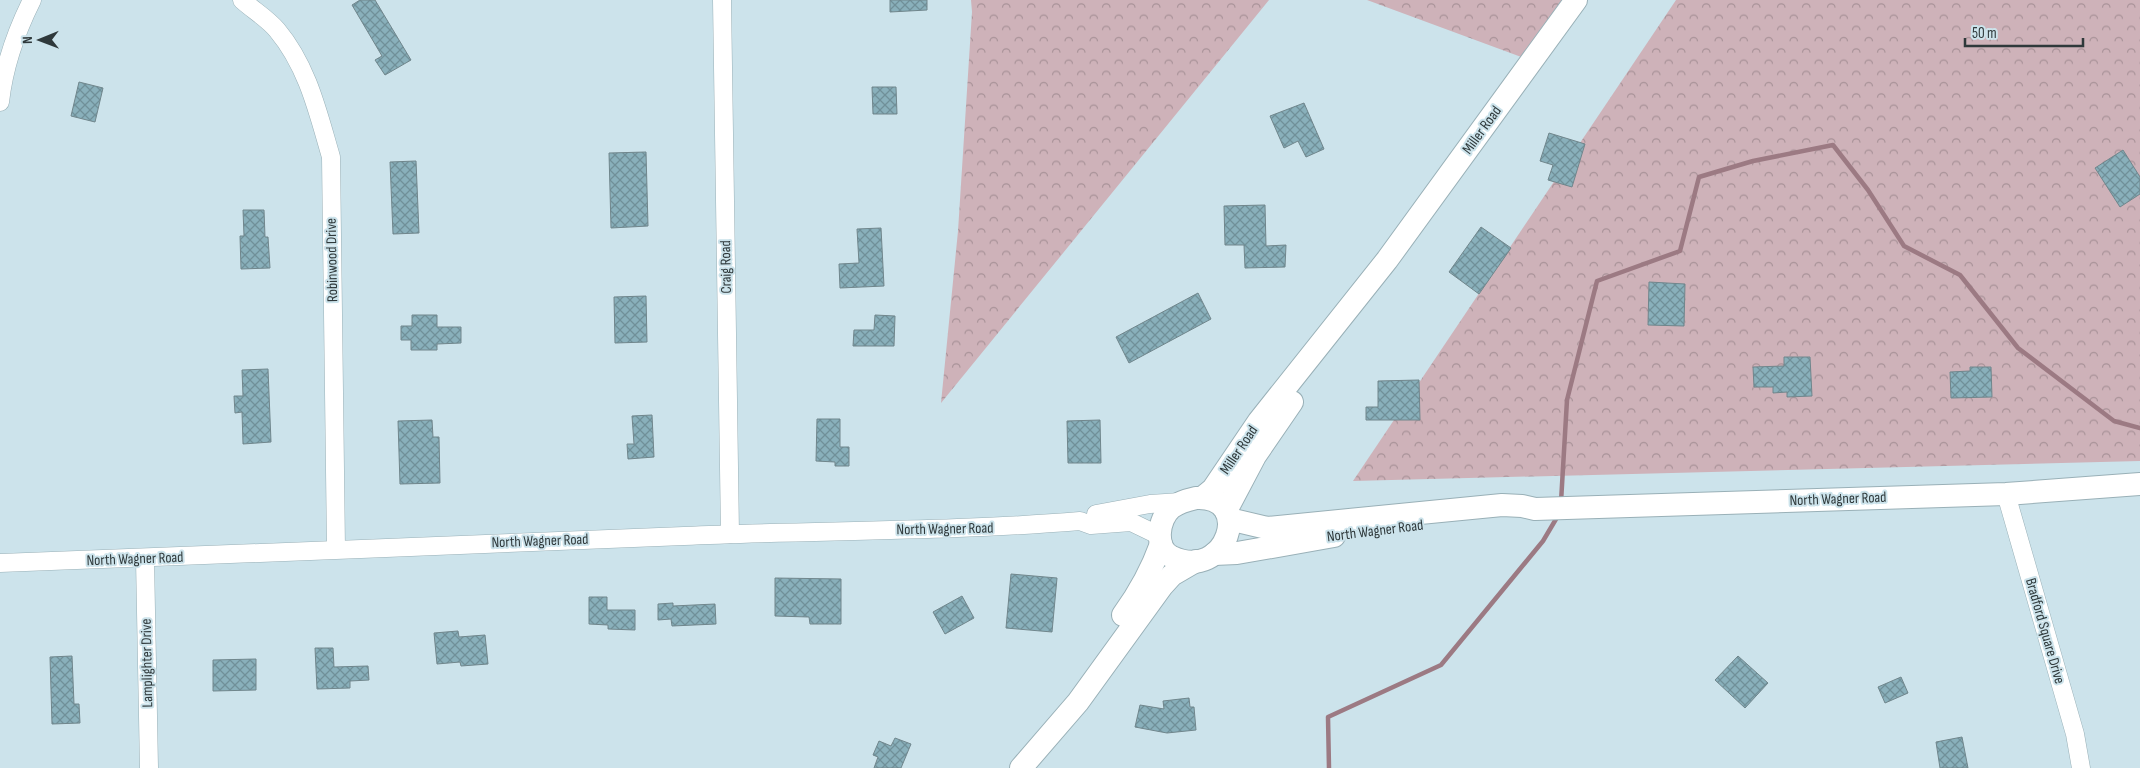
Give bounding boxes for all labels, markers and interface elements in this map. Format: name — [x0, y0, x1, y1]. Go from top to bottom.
north arrow — [15, 15, 65, 65]
scale bar — [1965, 15, 2082, 47]
text: 50 m — [1972, 24, 1997, 43]
text: N — [19, 36, 36, 44]
street label: Miller Road — [1458, 102, 1506, 158]
street label: Robinwood Drive — [322, 218, 342, 302]
street label: Craig Road — [716, 240, 736, 294]
street label: Miller Road — [1216, 422, 1262, 478]
street label: North Wagner Road — [1789, 488, 1887, 510]
street label: North Wagner Road — [1326, 516, 1424, 546]
street label: North Wagner Road — [896, 519, 994, 539]
street label: North Wagner Road — [491, 530, 589, 552]
street label: North Wagner Road — [86, 548, 184, 570]
street label: Bradford Square Drive — [2021, 576, 2069, 686]
street label: Lamplighter Drive — [137, 618, 157, 708]

